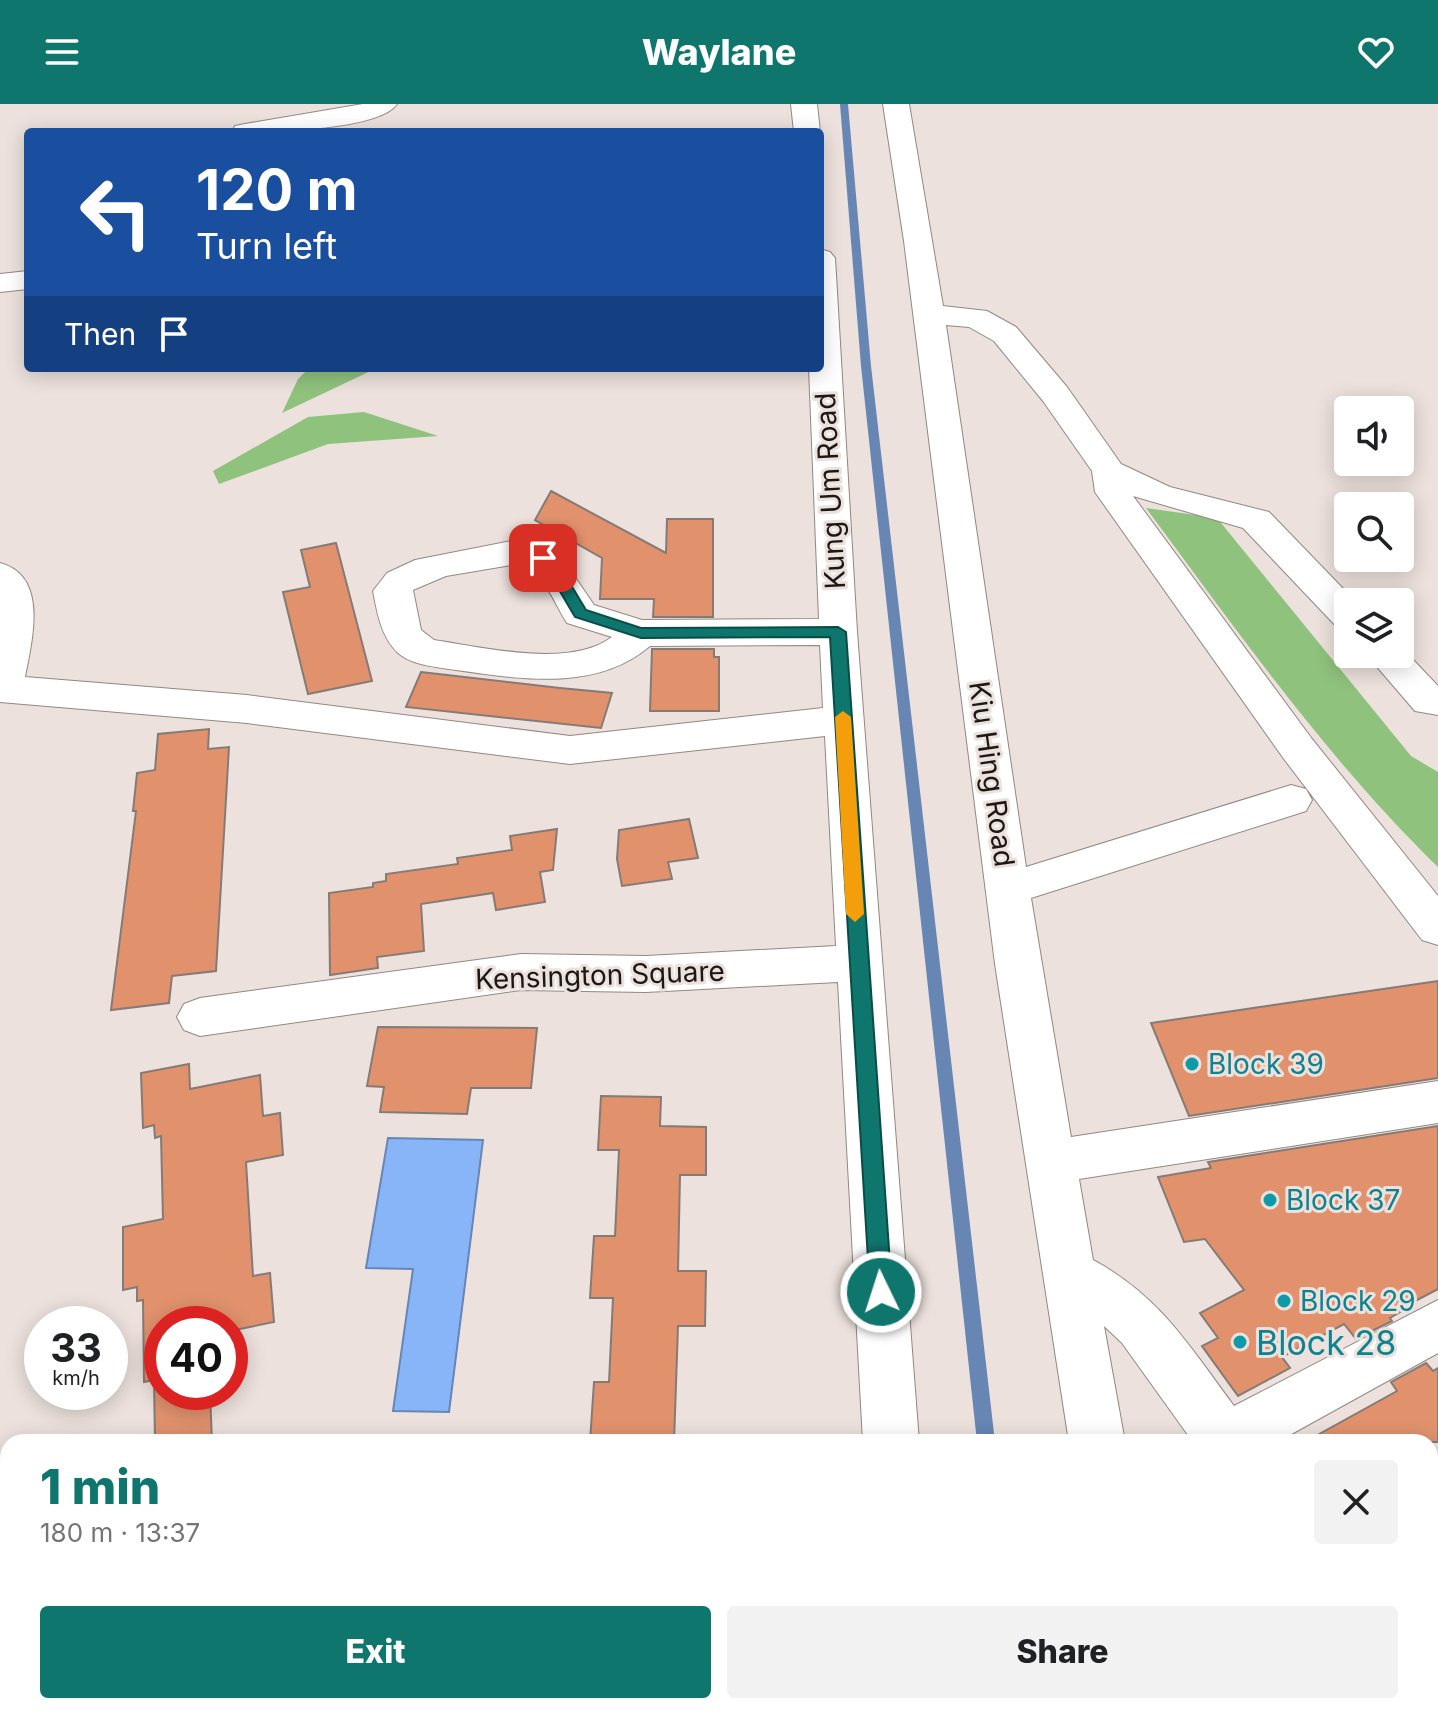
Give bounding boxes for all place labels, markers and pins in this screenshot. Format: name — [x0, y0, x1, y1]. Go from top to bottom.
pin — [509, 524, 577, 592]
place label: Block 39 — [1208, 1047, 1324, 1081]
marker: Block 39 — [1183, 1055, 1201, 1073]
place label: Block 37 — [1286, 1183, 1400, 1217]
marker: Block 37 — [1261, 1191, 1279, 1209]
place label: Block 29 — [1300, 1284, 1416, 1318]
marker: Block 29 — [1275, 1292, 1293, 1310]
place label: Block 28 — [1256, 1322, 1396, 1363]
marker: Block 28 — [1231, 1333, 1249, 1351]

